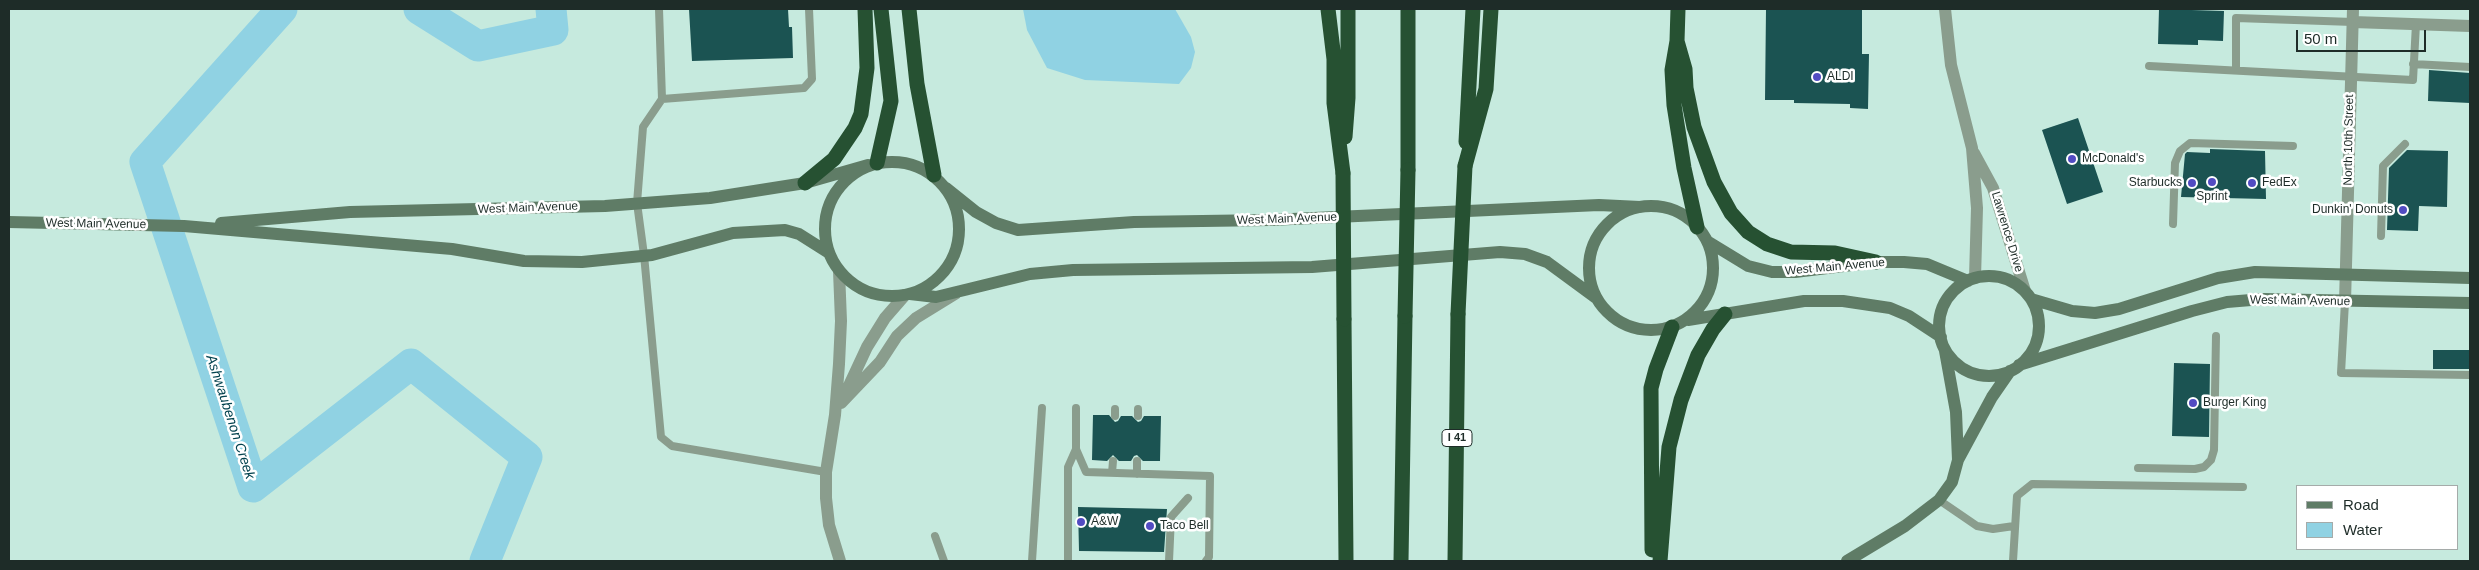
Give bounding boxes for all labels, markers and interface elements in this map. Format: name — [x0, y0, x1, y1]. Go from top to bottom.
scale bar — [2299, 20, 2429, 52]
text: 50 m — [2304, 30, 2337, 47]
place label: ALDI — [1827, 70, 1854, 84]
marker: ALDI — [1811, 71, 1823, 83]
street label: North 10th Street — [2341, 94, 2357, 186]
place label: McDonald's — [2082, 152, 2144, 166]
marker: McDonald's — [2066, 153, 2078, 165]
place label: Starbucks — [2129, 176, 2182, 190]
marker: Sprint — [2206, 176, 2218, 188]
place label: FedEx — [2262, 176, 2297, 190]
marker: Starbucks — [2186, 177, 2198, 189]
marker: FedEx — [2246, 177, 2258, 189]
street label: Lawrence Drive — [1988, 190, 2026, 274]
place label: Sprint — [2196, 190, 2228, 204]
street label: West Main Avenue — [478, 199, 578, 217]
place label: Dunkin' Donuts — [2312, 203, 2393, 217]
marker: Dunkin' Donuts — [2397, 204, 2409, 216]
street label: West Main Avenue — [1237, 210, 1337, 228]
street label: West Main Avenue — [46, 216, 146, 232]
street label: West Main Avenue — [1784, 255, 1886, 279]
street label: West Main Avenue — [2250, 293, 2350, 309]
water label: Ashwaubenon Creek — [202, 353, 258, 481]
place label: Burger King — [2203, 396, 2266, 410]
marker: Burger King — [2187, 397, 2199, 409]
road number: I 41 — [1442, 429, 1472, 446]
legend — [2296, 485, 2459, 550]
text: Road — [2343, 496, 2379, 513]
place label: A&W — [1091, 515, 1118, 529]
marker: A&W — [1075, 516, 1087, 528]
place label: Taco Bell — [1160, 519, 1209, 533]
marker: Taco Bell — [1144, 520, 1156, 532]
text: Water — [2343, 521, 2382, 538]

